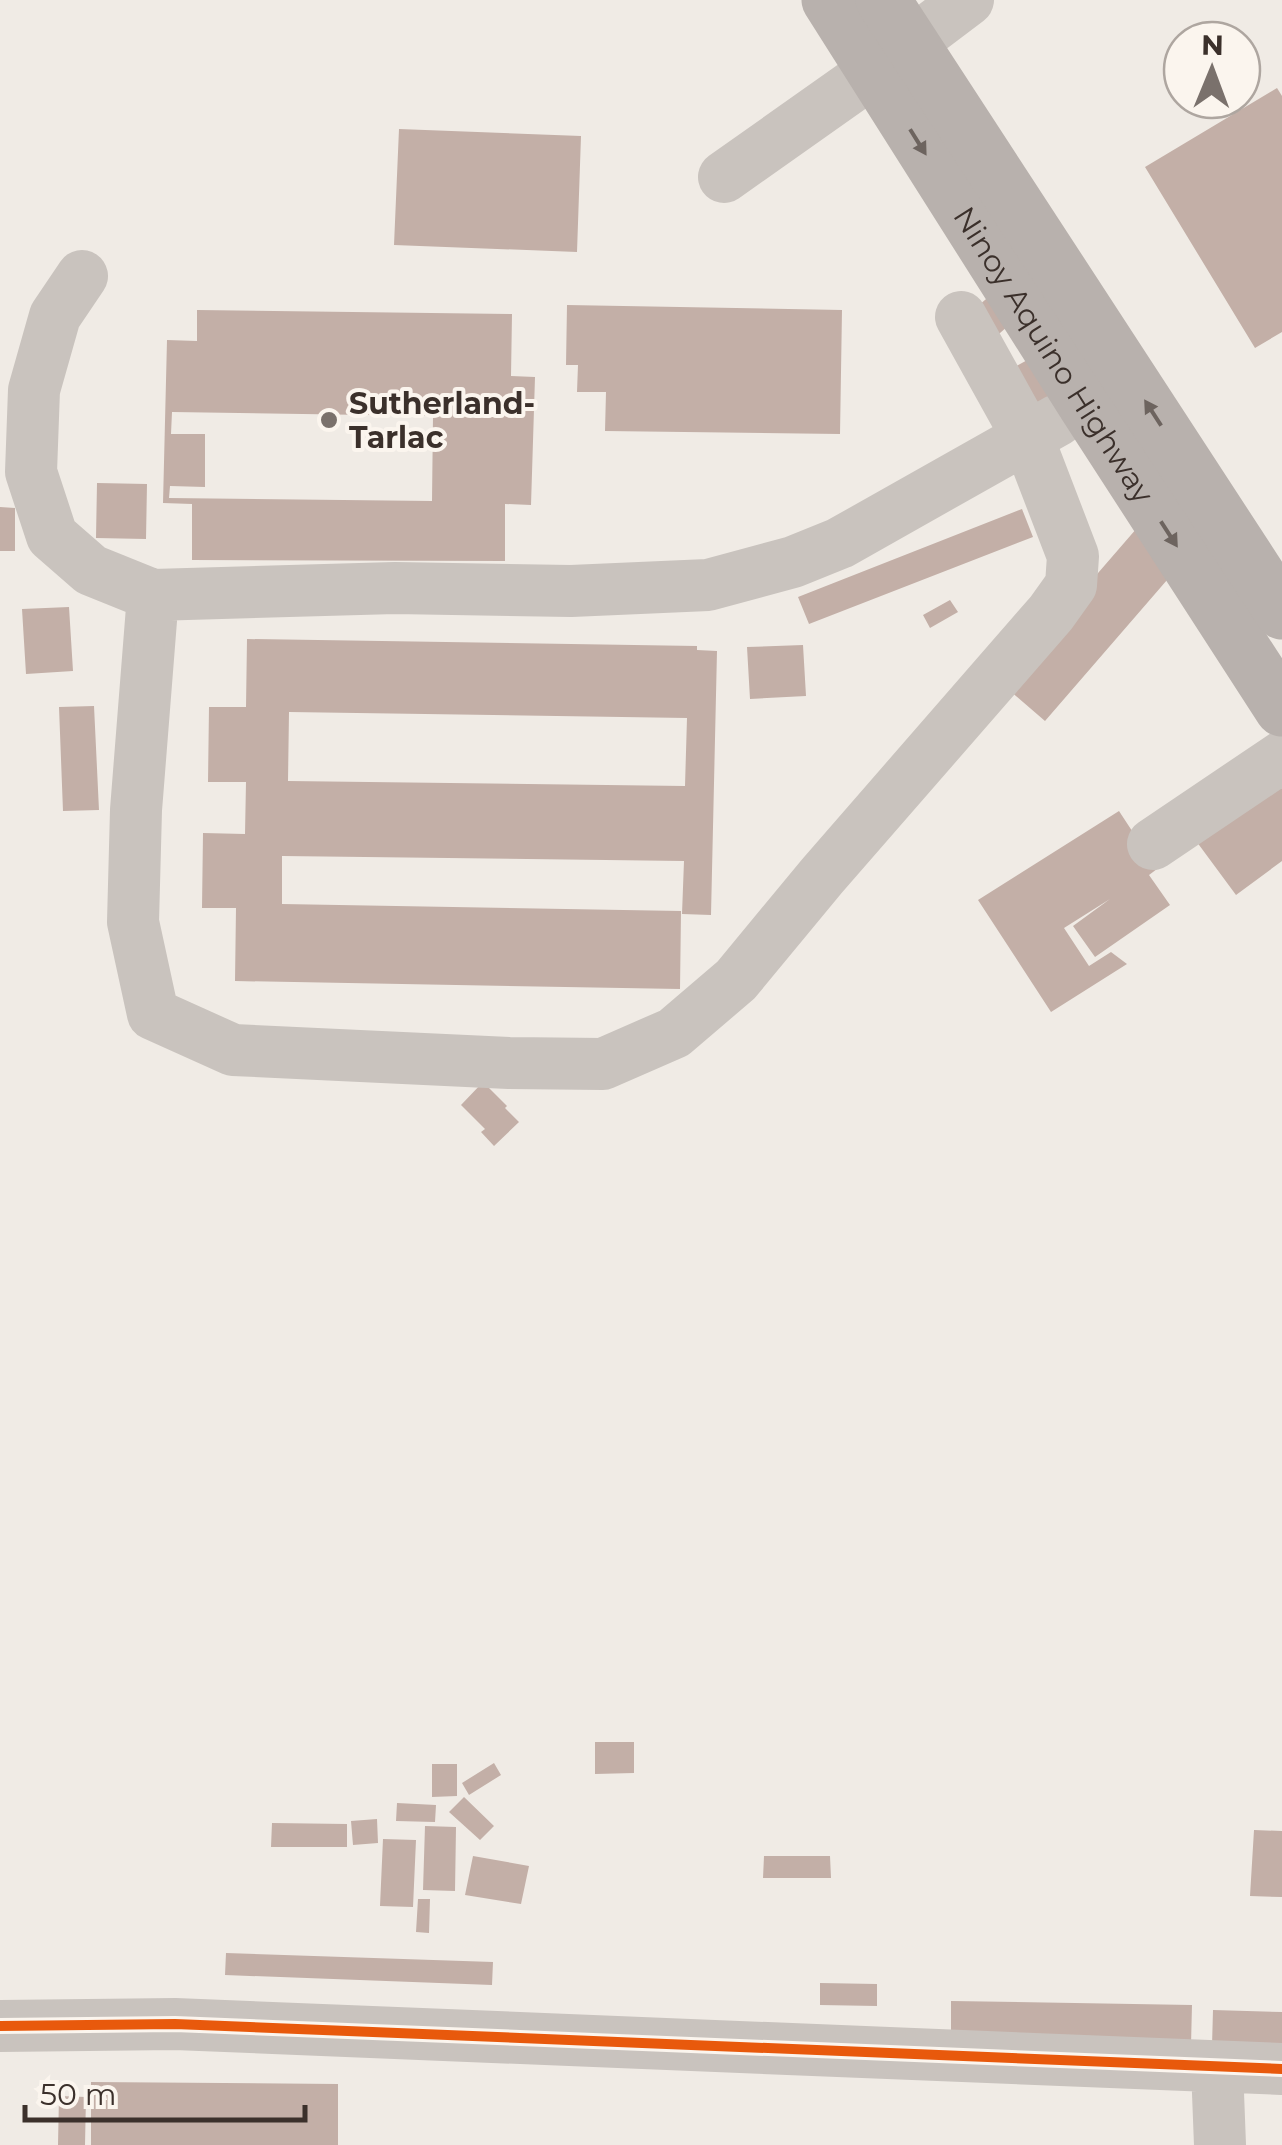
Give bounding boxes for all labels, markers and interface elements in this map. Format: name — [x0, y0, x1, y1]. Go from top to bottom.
north arrow — [1162, 20, 1262, 120]
text: N — [1201, 28, 1224, 62]
one-way arrow — [909, 128, 927, 156]
street label: Ninoy Aquino Highway — [946, 199, 1163, 510]
place label: Sutherland- Tarlac — [349, 385, 535, 456]
one-way arrow — [1144, 399, 1162, 426]
marker: Sutherland- Tarlac — [318, 409, 340, 431]
one-way arrow — [1159, 520, 1177, 547]
scale bar — [25, 2060, 305, 2122]
text: 50 m — [40, 2076, 117, 2113]

